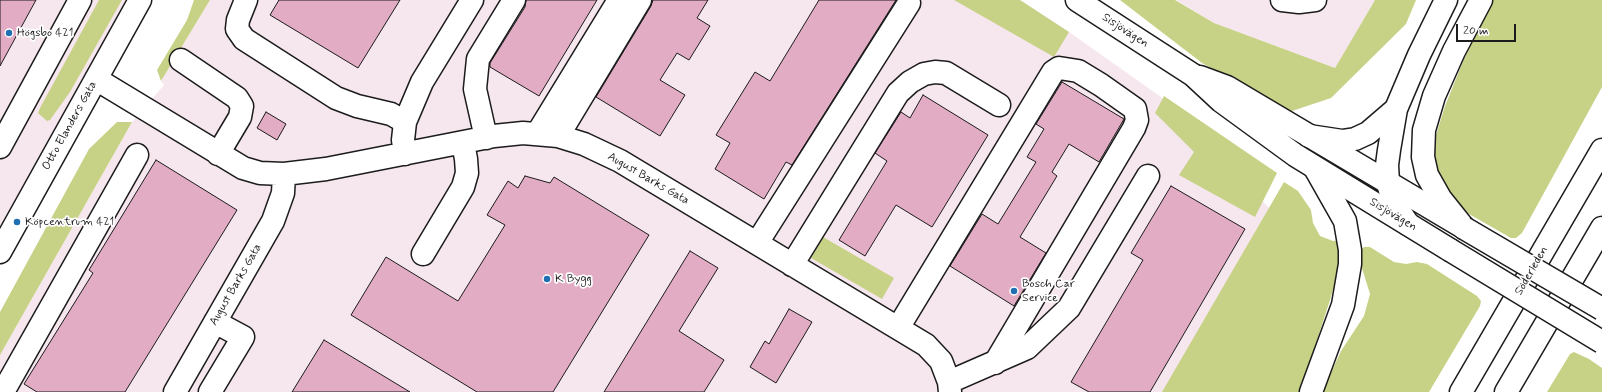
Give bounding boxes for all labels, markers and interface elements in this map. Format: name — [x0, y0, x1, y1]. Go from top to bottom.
street label: Sisjövägen — [1099, 11, 1151, 51]
scale bar — [1458, 16, 1518, 42]
text: 20 m — [1463, 23, 1489, 39]
place label: Högsbo 421 — [17, 26, 73, 40]
marker: Högsbo 421 — [4, 28, 14, 38]
street label: Otto Elanders Gata — [40, 79, 100, 173]
street label: August Barks Gata — [605, 150, 691, 208]
street label: Sisjövägen — [1367, 195, 1419, 235]
place label: Köpcentrum 421 — [25, 215, 114, 229]
marker: Köpcentrum 421 — [12, 217, 22, 227]
street label: August Barks Gata — [207, 242, 265, 328]
street label: Söderleden — [1512, 244, 1552, 298]
place label: K Bygg — [555, 272, 592, 286]
marker: K Bygg — [542, 274, 552, 284]
place label: Bosch Car Service — [1022, 277, 1075, 305]
marker: Bosch Car Service — [1009, 286, 1019, 296]

